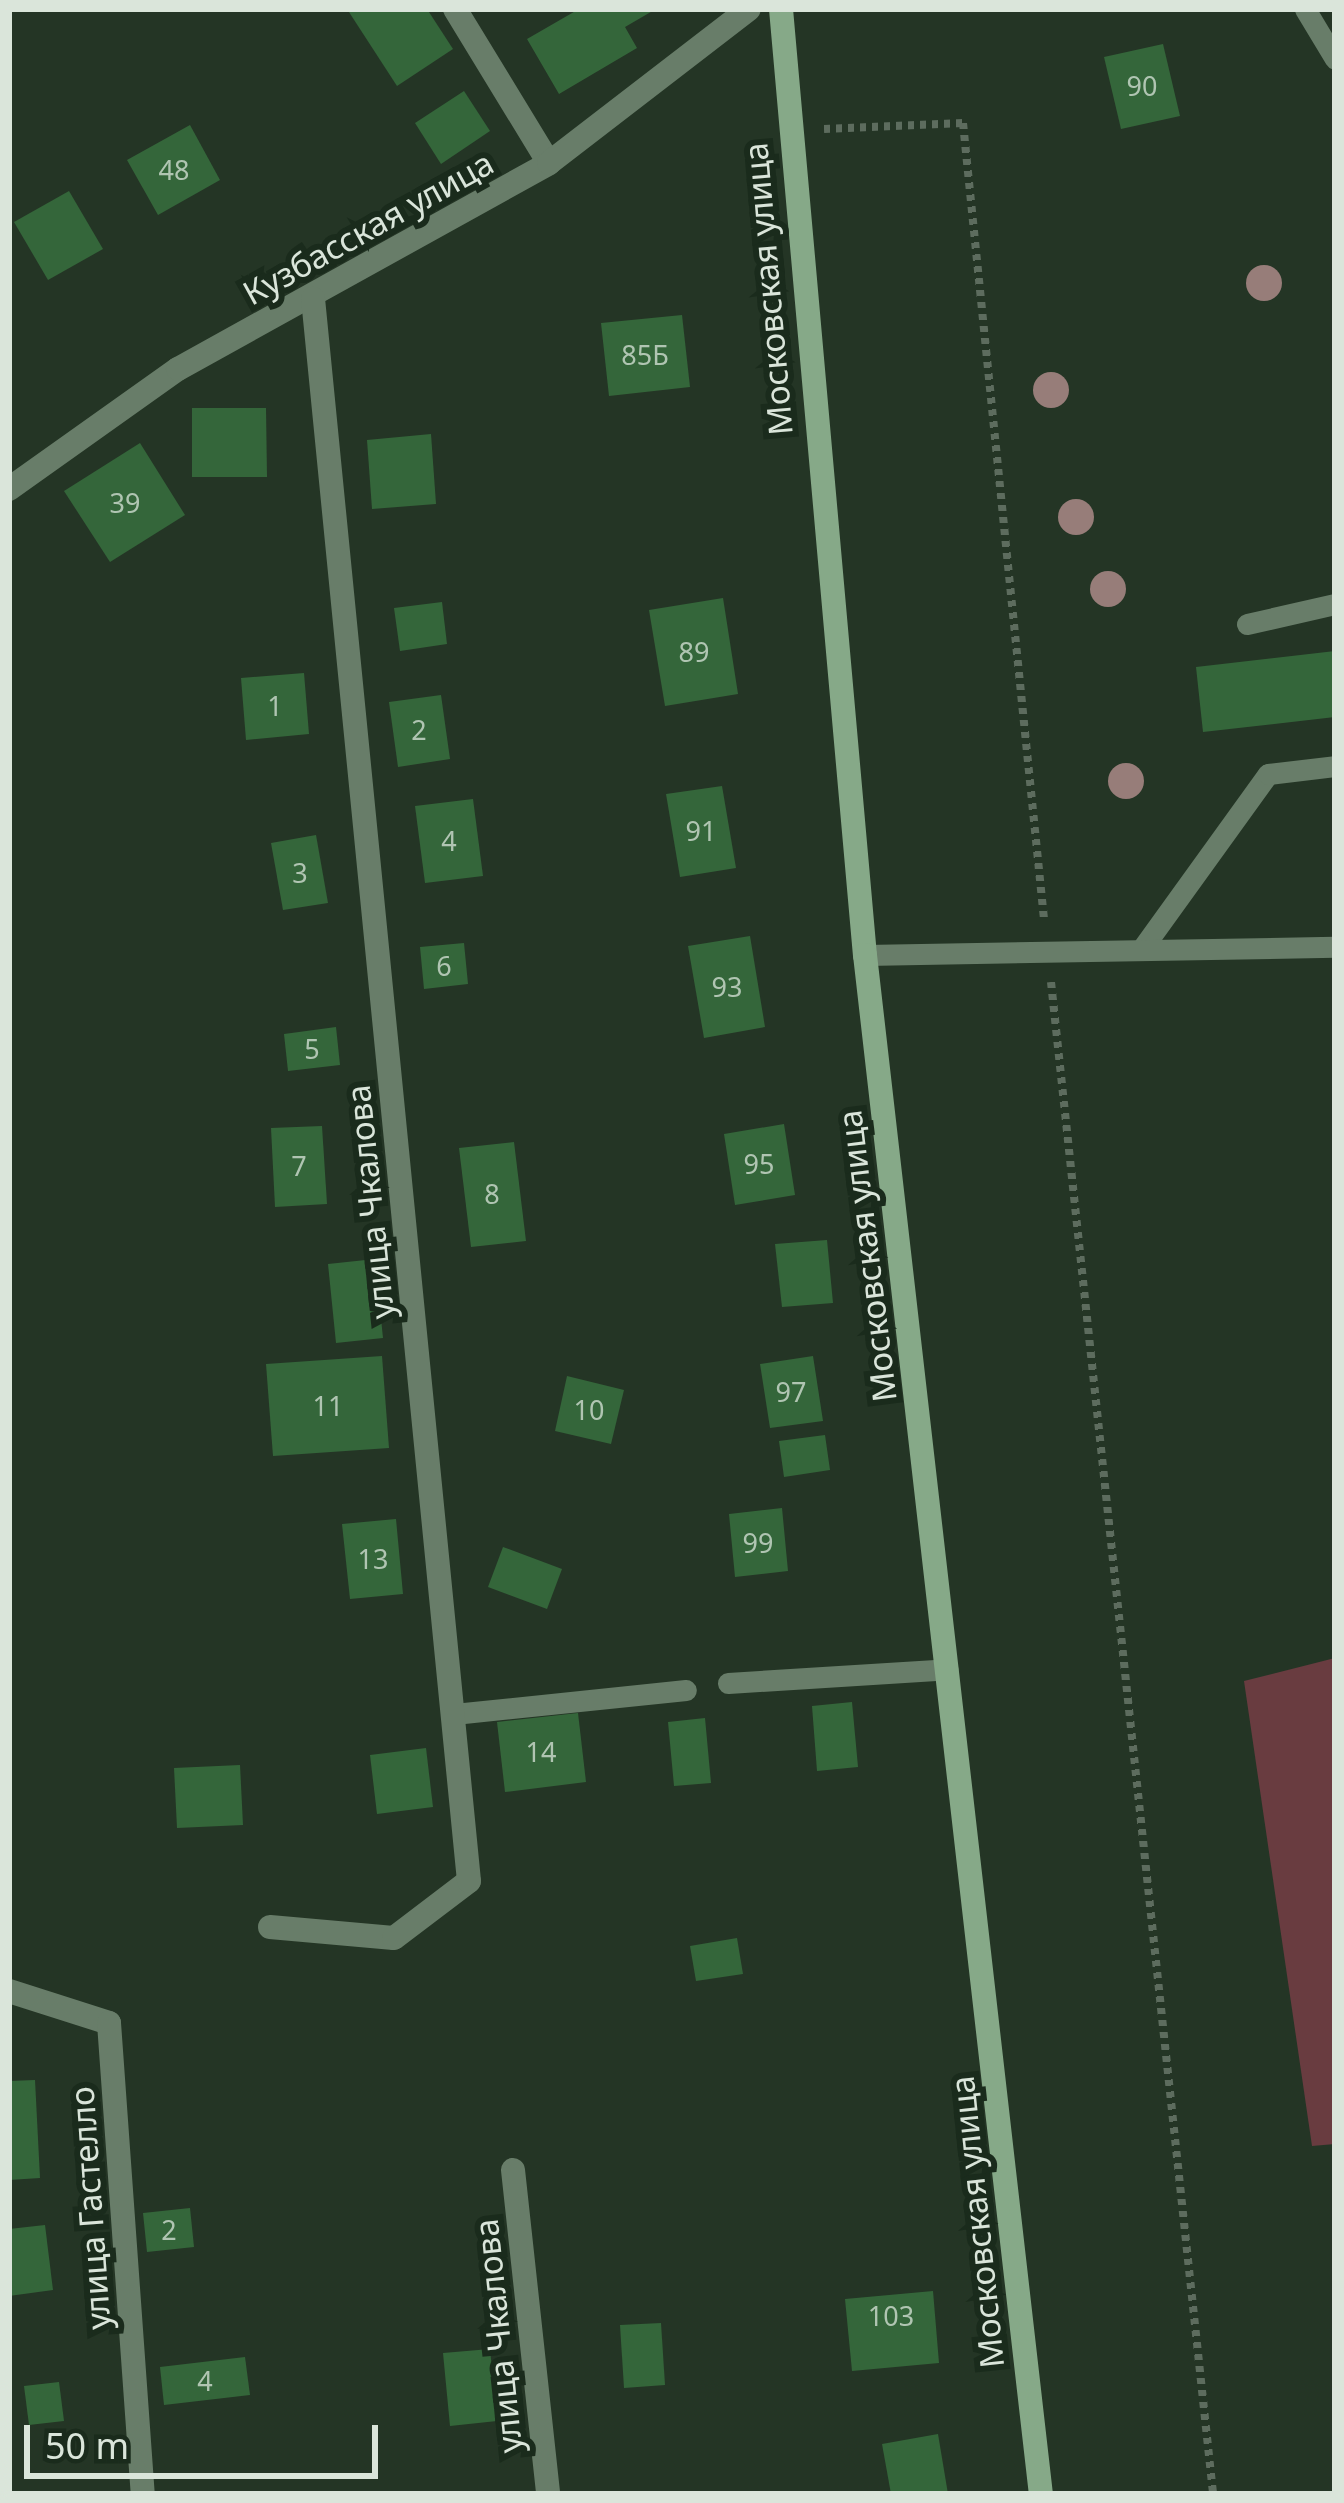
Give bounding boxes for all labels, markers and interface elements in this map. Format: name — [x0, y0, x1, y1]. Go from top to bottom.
house number: 90 — [1127, 70, 1157, 102]
street label: Московская улица — [735, 141, 801, 437]
street label: Кузбасская улица — [236, 143, 500, 313]
house number: 48 — [159, 154, 189, 186]
house number: 85Б — [621, 339, 669, 371]
house number: 39 — [110, 487, 140, 519]
house number: 89 — [679, 636, 709, 668]
house number: 1 — [267, 690, 283, 722]
house number: 2 — [411, 714, 427, 746]
house number: 91 — [686, 815, 716, 847]
house number: 4 — [441, 825, 457, 857]
house number: 3 — [292, 857, 308, 889]
house number: 6 — [436, 950, 452, 982]
house number: 93 — [712, 971, 742, 1003]
house number: 5 — [304, 1033, 320, 1065]
street label: улица Чкалова — [338, 1083, 402, 1321]
street label: Московская улица — [829, 1108, 905, 1404]
house number: 95 — [744, 1148, 774, 1180]
house number: 7 — [291, 1150, 307, 1182]
house number: 8 — [484, 1178, 500, 1210]
house number: 97 — [776, 1376, 806, 1408]
house number: 11 — [313, 1390, 343, 1422]
house number: 10 — [574, 1394, 604, 1426]
house number: 99 — [743, 1527, 773, 1559]
house number: 13 — [358, 1543, 388, 1575]
house number: 14 — [526, 1736, 556, 1768]
street label: Московская улица — [942, 2074, 1012, 2370]
street label: улица Гастелло — [62, 2085, 118, 2331]
house number: 2 — [161, 2214, 177, 2246]
street label: улица Чкалова — [466, 2217, 530, 2455]
house number: 103 — [868, 2300, 914, 2332]
house number: 4 — [197, 2365, 213, 2397]
scale bar — [30, 2401, 384, 2475]
text: 50 m — [45, 2421, 129, 2470]

